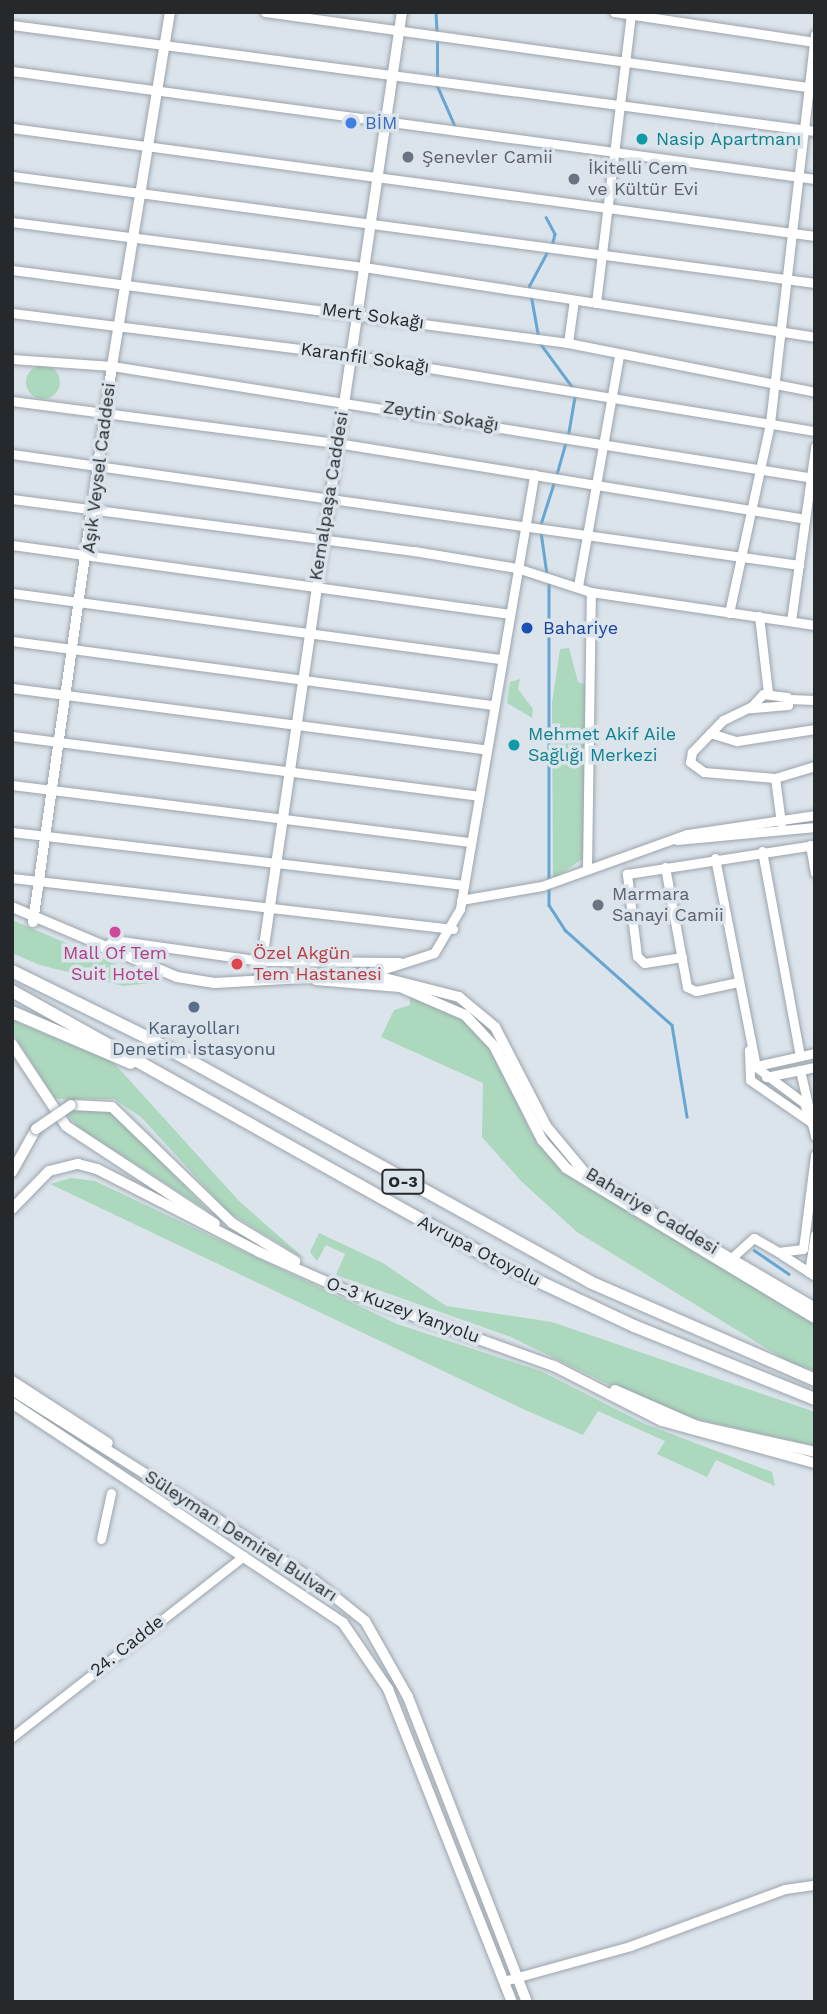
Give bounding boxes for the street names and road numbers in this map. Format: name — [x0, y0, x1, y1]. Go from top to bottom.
street label: Mert Sokağı — [320, 298, 426, 334]
street label: Karanfil Sokağı — [299, 338, 431, 378]
street label: Aşık Veysel Caddesi — [78, 381, 120, 555]
street label: Zeytin Sokağı — [382, 396, 500, 436]
street label: Kemalpaşa Caddesi — [305, 410, 353, 582]
street label: Bahariye Caddesi — [582, 1163, 722, 1259]
road number: O-3 — [380, 1170, 426, 1194]
street label: Avrupa Otoyolu — [414, 1211, 544, 1291]
street label: O-3 Kuzey Yanyolu — [323, 1272, 483, 1348]
street label: Süleyman Demirel Bulvarı — [140, 1465, 342, 1607]
street label: 24. Cadde — [86, 1611, 168, 1681]

